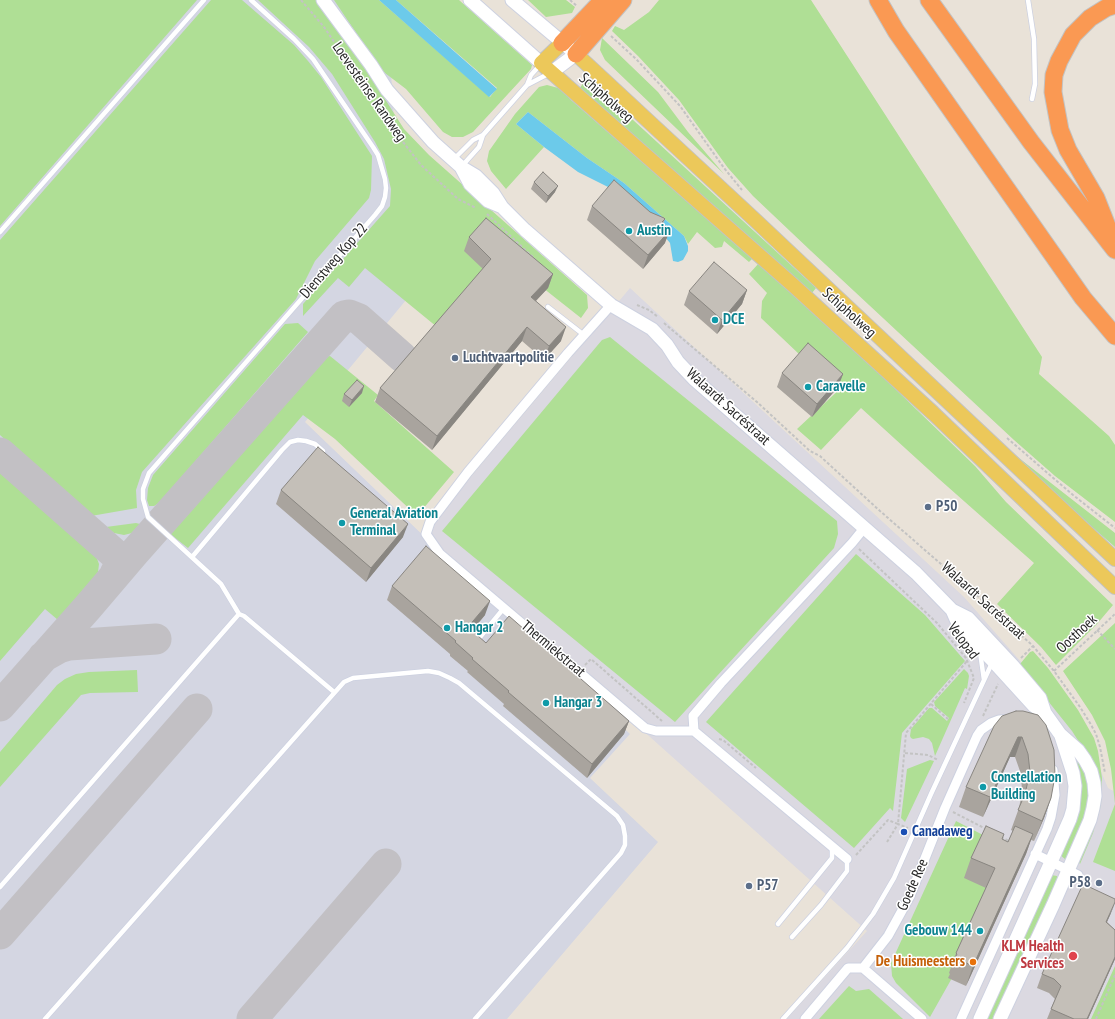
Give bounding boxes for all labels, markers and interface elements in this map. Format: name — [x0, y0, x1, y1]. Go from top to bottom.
street label: Loevesteinse Randweg — [328, 39, 410, 145]
street label: Schipholweg — [575, 70, 637, 126]
street label: Dienstweg Kop 22 — [296, 220, 372, 302]
place label: Austin — [637, 222, 671, 240]
marker: Austin — [624, 226, 634, 236]
street label: Schipholweg — [818, 284, 880, 342]
place label: DCE — [723, 311, 744, 329]
marker: DCE — [710, 315, 720, 325]
place label: Luchtvaartpolitie — [463, 349, 554, 367]
marker: Luchtvaartpolitie — [450, 353, 460, 363]
street label: Walaardt Sacréstraat — [682, 365, 774, 449]
place label: Caravelle — [816, 378, 866, 396]
marker: Caravelle — [803, 382, 813, 392]
place label: P50 — [936, 498, 957, 516]
marker: P50 — [923, 502, 933, 512]
place label: General Aviation Terminal — [350, 505, 438, 540]
marker: General Aviation Terminal — [337, 518, 347, 528]
street label: Walaardt Sacréstraat — [937, 559, 1029, 643]
street label: Oosthoek — [1053, 611, 1101, 657]
street label: Thermiekstraat — [517, 617, 589, 681]
place label: Hangar 2 — [455, 619, 503, 637]
street label: Velopad — [943, 619, 983, 663]
marker: Hangar 2 — [442, 623, 452, 633]
place label: Hangar 3 — [554, 694, 602, 712]
marker: Hangar 3 — [541, 698, 551, 708]
place label: Constellation Building — [991, 769, 1061, 804]
marker: Constellation Building — [978, 782, 988, 792]
place label: Canadaweg — [912, 823, 973, 841]
marker: Canadaweg — [899, 827, 909, 837]
street label: Goede Ree — [894, 856, 932, 914]
place label: P58 — [1070, 874, 1091, 892]
place label: P57 — [757, 877, 778, 895]
marker: P58 — [1094, 878, 1104, 888]
marker: P57 — [744, 881, 754, 891]
place label: Gebouw 144 — [905, 922, 972, 940]
marker: Gebouw 144 — [975, 926, 985, 936]
place label: KLM Health Services — [1001, 938, 1064, 973]
marker: KLM Health Services — [1067, 950, 1079, 962]
place label: De Huismeesters — [876, 953, 965, 971]
marker: De Huismeesters — [968, 957, 978, 967]

